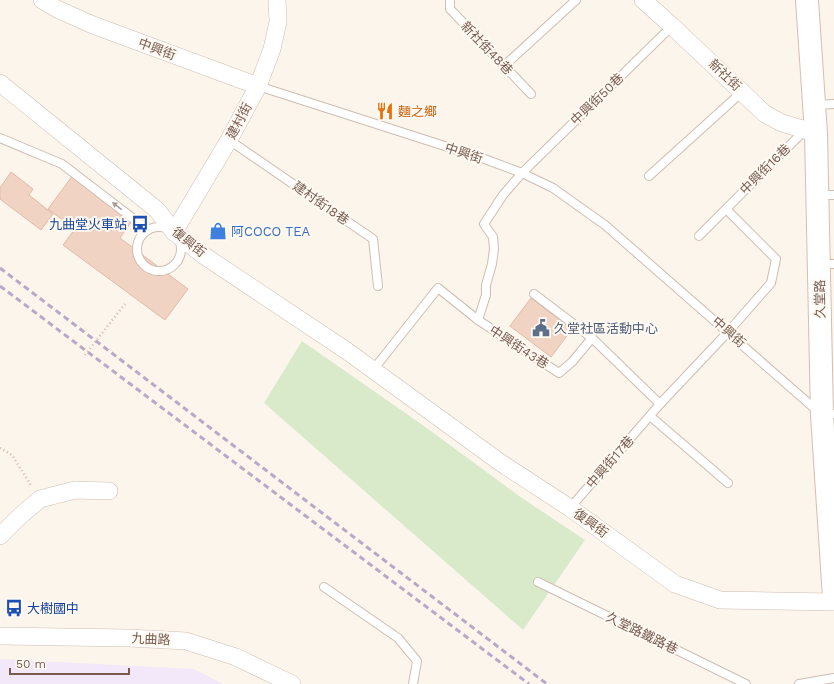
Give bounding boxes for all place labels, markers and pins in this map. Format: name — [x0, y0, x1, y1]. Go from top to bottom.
restaurant icon: 麵之鄉 — [375, 101, 395, 121]
place label: 麵之鄉 — [398, 104, 437, 119]
bus stop icon: 九曲堂火車站 — [130, 214, 150, 234]
place label: 九曲堂火車站 — [49, 217, 127, 232]
shop icon: 阿COCO TEA — [208, 221, 228, 241]
place label: 阿COCO TEA — [231, 224, 311, 239]
public building icon: 久堂社區活動中心 — [531, 318, 551, 338]
place label: 久堂社區活動中心 — [554, 321, 658, 336]
bus stop icon: 大樹國中 — [4, 598, 24, 618]
place label: 大樹國中 — [27, 601, 79, 616]

